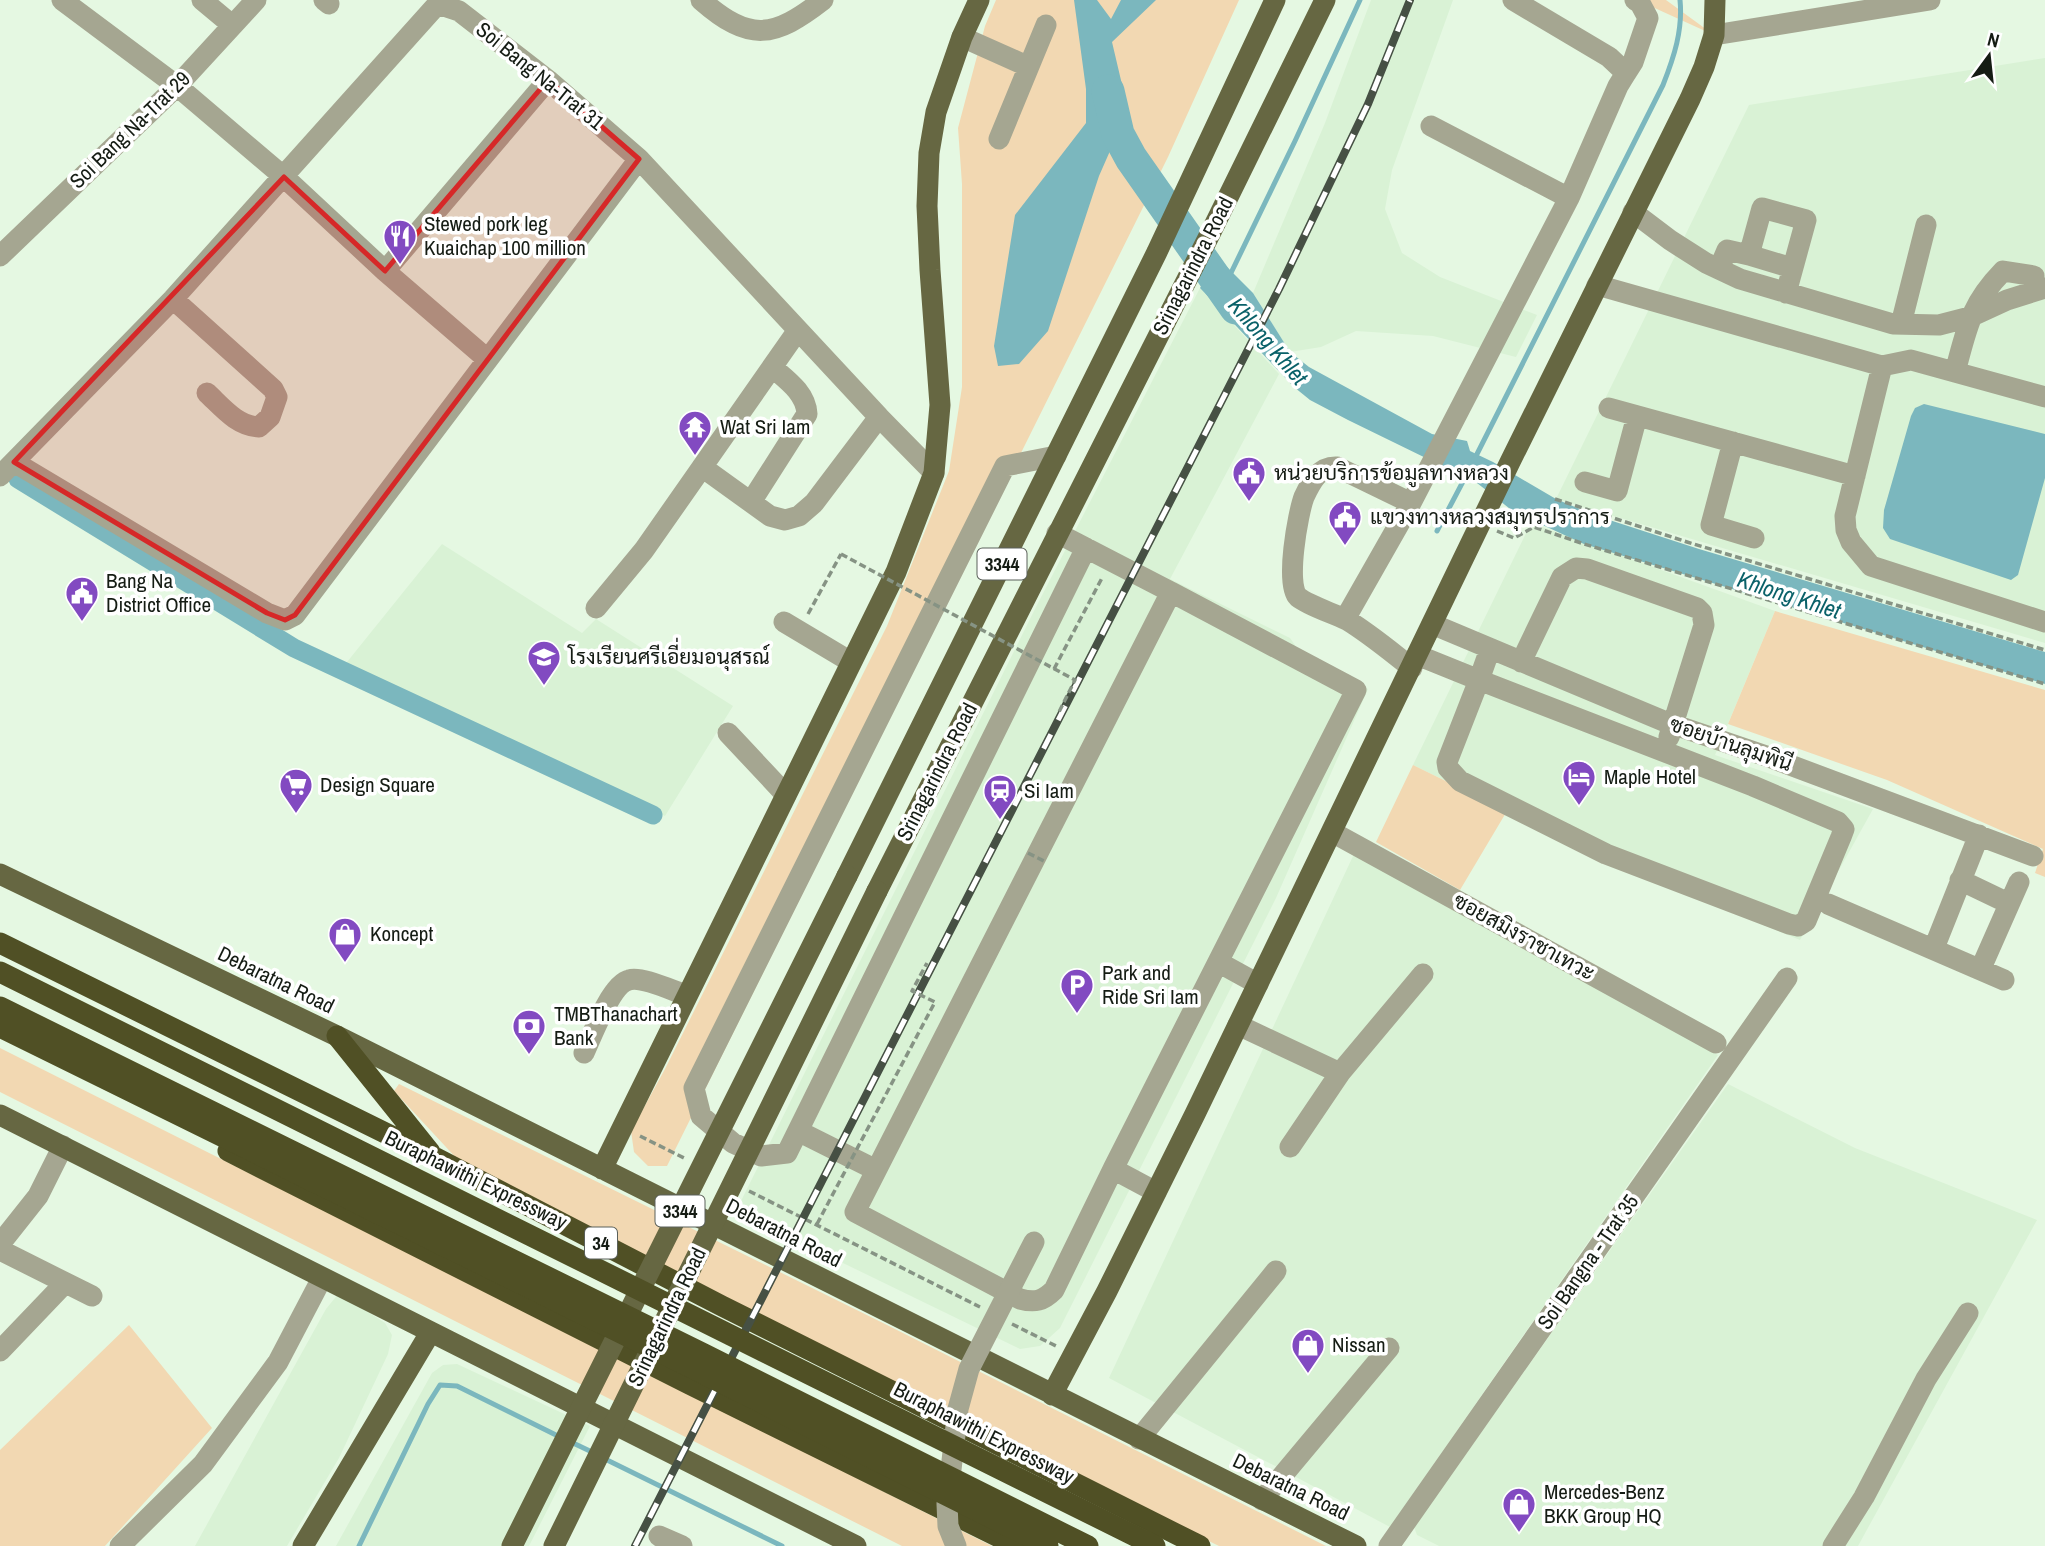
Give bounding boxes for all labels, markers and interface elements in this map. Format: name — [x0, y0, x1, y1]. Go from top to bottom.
street label: Soi Bang Na-Trat 31 — [470, 15, 611, 137]
north arrow — [1954, 21, 2024, 91]
text: N — [1985, 26, 2002, 54]
street label: Soi Bang Na-Trat 29 — [63, 65, 196, 195]
street label: Srinagarindra Road — [1145, 192, 1240, 340]
place label: Stewed pork leg Kuaichap 100 million — [424, 209, 586, 262]
restaurant icon: Stewed pork leg Kuaichap 100 million — [381, 217, 419, 266]
water label: Khlong Khlet — [1222, 290, 1316, 392]
temple icon: Wat Sri Iam — [676, 408, 714, 457]
place label: Wat Sri Iam — [720, 412, 810, 441]
public building icon: หน่วยบริการข้อมูลทางหลวง — [1230, 454, 1268, 503]
place label: หน่วยบริการข้อมูลทางหลวง — [1274, 458, 1509, 488]
public building icon: แขวงทางหลวงสมุทรปราการ — [1326, 498, 1364, 547]
place label: แขวงทางหลวงสมุทรปราการ — [1370, 502, 1610, 531]
road number: 3344 — [978, 548, 1026, 580]
water label: Khlong Khlet — [1734, 563, 1846, 626]
place label: Bang Na District Office — [106, 566, 211, 619]
public building icon: Bang Na District Office — [63, 574, 101, 623]
place label: โรงเรียนศรีเอี่ยมอนุสรณ์ — [567, 637, 770, 671]
school or university icon: โรงเรียนศรีเอี่ยมอนุสรณ์ — [525, 638, 563, 687]
street label: Srinagarindra Road — [889, 698, 984, 846]
street label: ซอยบ้านลุมพินี — [1666, 709, 1796, 778]
hotel icon: Maple Hotel — [1560, 758, 1598, 807]
place label: Maple Hotel — [1604, 762, 1696, 791]
supermarket icon: Design Square — [277, 766, 315, 815]
place label: Design Square — [320, 770, 435, 799]
station icon: Si Iam — [981, 772, 1019, 821]
place label: Si Iam — [1024, 776, 1074, 805]
street label: ซอยสมิงราชาเทวะ — [1448, 886, 1600, 987]
shop icon: Koncept — [326, 915, 364, 964]
place label: Koncept — [370, 919, 433, 948]
street label: Debaratna Road — [213, 939, 339, 1020]
place label: Park and Ride Sri Iam — [1102, 958, 1199, 1011]
parking icon: Park and Ride Sri Iam — [1058, 966, 1096, 1015]
place label: TMBThanachart Bank — [554, 999, 678, 1052]
bank icon: TMBThanachart Bank — [510, 1007, 548, 1056]
street label: Buraphawithi Expressway — [380, 1123, 572, 1236]
street label: Soi Bangna - Trat 35 — [1530, 1188, 1645, 1335]
street label: Debaratna Road — [721, 1191, 847, 1274]
road number: 3344 — [656, 1196, 704, 1226]
road number: 34 — [585, 1228, 617, 1259]
street label: Srinagarindra Road — [620, 1242, 713, 1391]
shop icon: Nissan — [1289, 1326, 1327, 1375]
place label: Nissan — [1332, 1330, 1386, 1359]
street label: Buraphawithi Expressway — [889, 1374, 1080, 1491]
street label: Debaratna Road — [1228, 1446, 1354, 1527]
place label: Mercedes-Benz BKK Group HQ — [1544, 1477, 1665, 1530]
shop icon: Mercedes-Benz BKK Group HQ — [1500, 1485, 1538, 1534]

